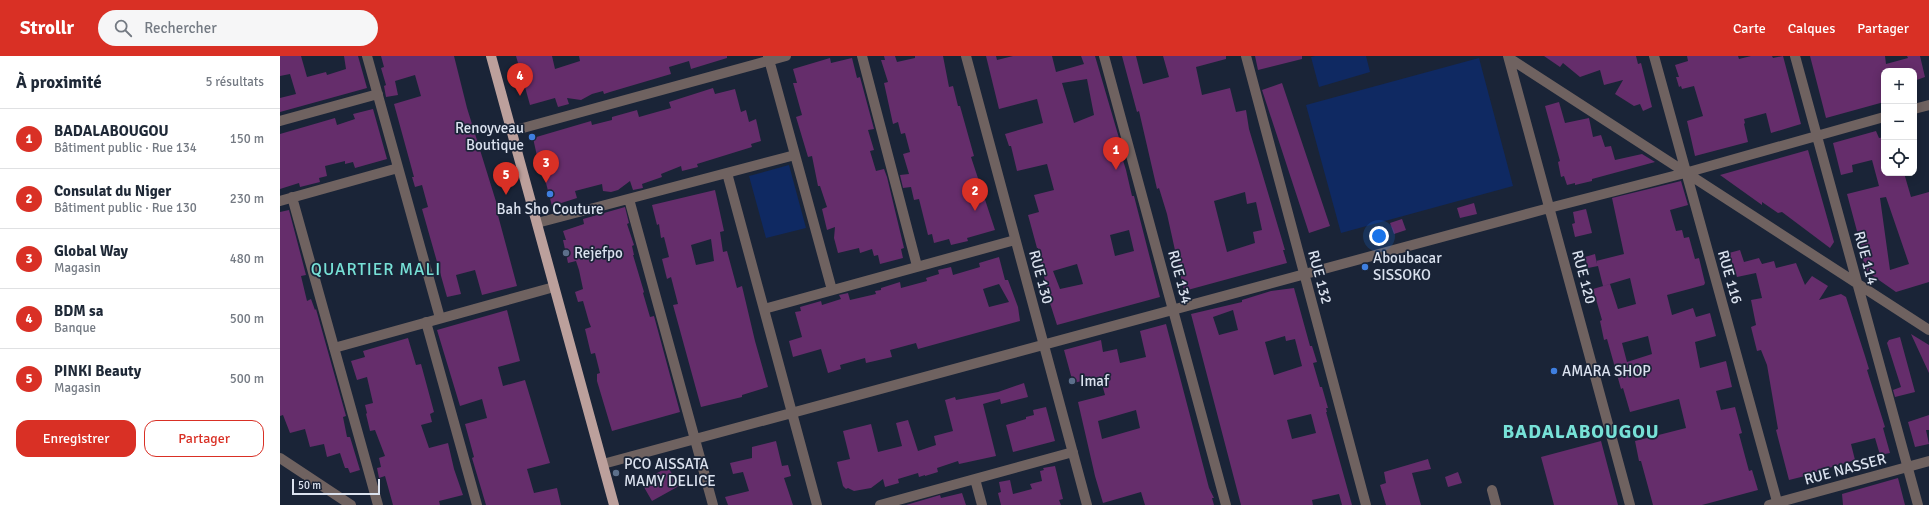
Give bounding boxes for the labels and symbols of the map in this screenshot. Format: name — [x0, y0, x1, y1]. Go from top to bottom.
pin: 4 — [507, 63, 533, 96]
place label: Renoyveau Boutique — [455, 119, 524, 154]
marker: Renoyveau Boutique — [527, 132, 537, 142]
pin: 1 — [1103, 137, 1129, 170]
pin: 3 — [533, 150, 559, 183]
pin: 5 — [493, 162, 519, 195]
pin: 2 — [962, 178, 988, 211]
marker: Bah Sho Couture — [545, 189, 555, 199]
place label: Bah Sho Couture — [497, 200, 603, 218]
your location — [1369, 226, 1389, 246]
street label: RUE 114 — [1850, 229, 1882, 287]
place label: Rejefpo — [574, 244, 623, 262]
marker: Rejefpo — [561, 248, 571, 258]
street label: RUE 130 — [1025, 248, 1057, 306]
street label: RUE 134 — [1164, 248, 1196, 306]
street label: RUE 132 — [1304, 248, 1336, 306]
street label: RUE 120 — [1568, 248, 1600, 306]
street label: RUE 116 — [1714, 248, 1746, 306]
place label: Aboubacar SISSOKO — [1373, 249, 1442, 284]
district label: QUARTIER MALI — [311, 259, 441, 280]
marker: Aboubacar SISSOKO — [1360, 262, 1370, 272]
place label: AMARA SHOP — [1562, 362, 1651, 380]
marker: AMARA SHOP — [1549, 366, 1559, 376]
place label: Imaf — [1080, 372, 1110, 390]
marker: Imaf — [1067, 376, 1077, 386]
district label: BADALABOUGOU — [1502, 420, 1660, 444]
street label: RUE NASSER — [1802, 449, 1888, 489]
place label: PCO AISSATA MAMY DELICE — [624, 455, 716, 490]
marker: PCO AISSATA MAMY DELICE — [611, 468, 621, 478]
scale bar — [292, 477, 380, 496]

